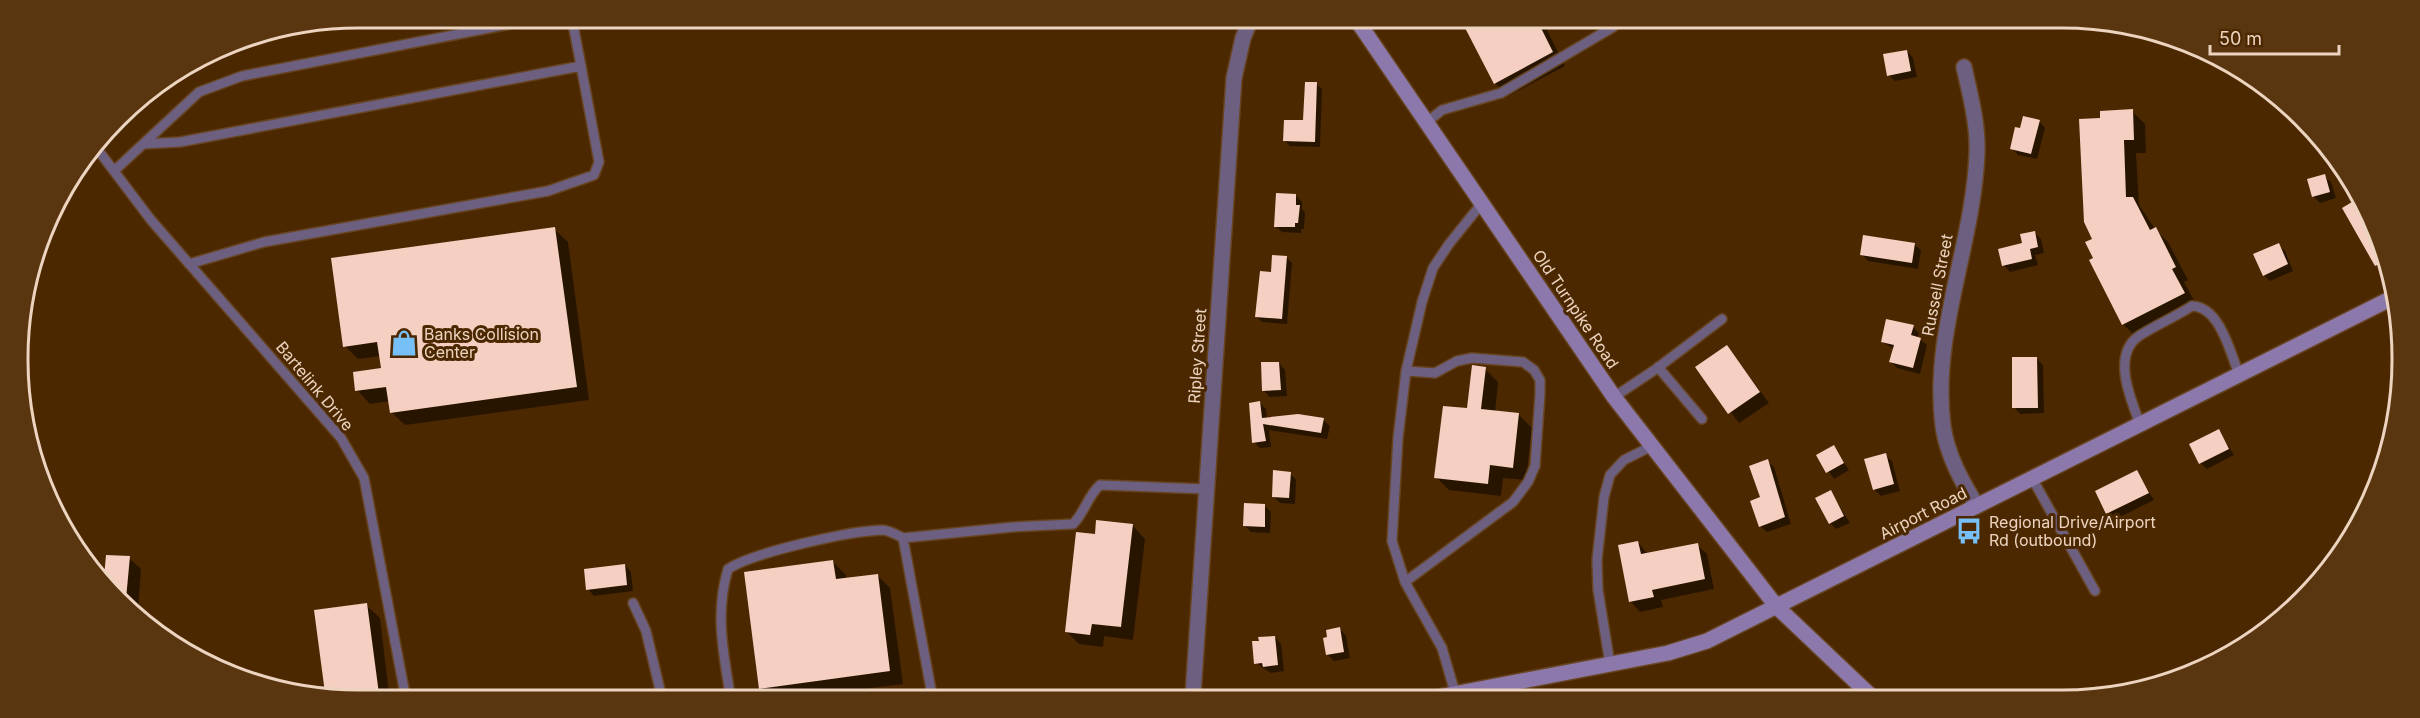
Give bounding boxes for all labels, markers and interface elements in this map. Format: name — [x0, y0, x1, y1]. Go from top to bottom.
scale bar — [2210, 18, 2339, 56]
text: 50 m — [2219, 28, 2262, 49]
street label: Russell Street — [1917, 232, 1957, 338]
street label: Old Turnpike Road — [1529, 246, 1623, 372]
street label: Ripley Street — [1184, 308, 1210, 404]
place label: Banks Collision Center — [424, 324, 539, 362]
shop icon: Banks Collision Center — [389, 328, 419, 358]
street label: Bartelink Drive — [272, 337, 358, 435]
street label: Airport Road — [1876, 482, 1970, 544]
place label: Regional Drive/Airport Rd (outbound) — [1989, 512, 2156, 550]
bus stop icon: Regional Drive/Airport Rd (outbound) — [1954, 516, 1984, 546]

